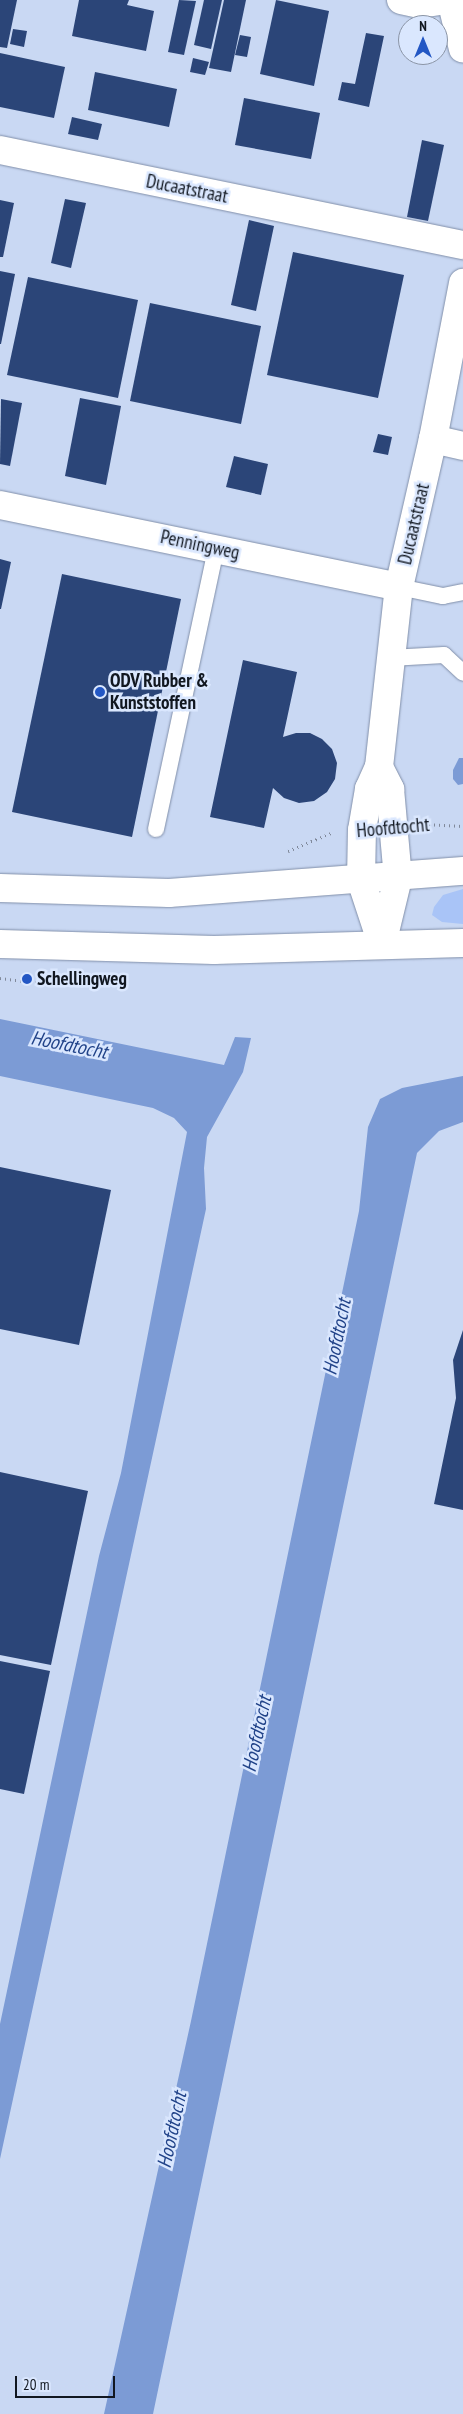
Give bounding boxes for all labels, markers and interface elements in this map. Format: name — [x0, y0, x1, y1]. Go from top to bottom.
north arrow — [398, 15, 448, 65]
text: N — [419, 17, 427, 35]
street label: Ducaatstraat — [144, 170, 230, 208]
street label: Ducaatstraat — [394, 481, 434, 567]
street label: Penningweg — [158, 526, 242, 564]
place label: ODV Rubber & Kunststoffen — [110, 670, 209, 714]
marker: ODV Rubber & Kunststoffen — [94, 686, 106, 698]
street label: Hoofdtocht — [356, 813, 430, 843]
place label: Schellingweg — [37, 968, 127, 990]
marker: Schellingweg — [21, 973, 33, 985]
water label: Hoofdtocht — [29, 1026, 109, 1064]
water label: Hoofdtocht — [318, 1297, 356, 1377]
water label: Hoofdtocht — [237, 1694, 277, 1774]
water label: Hoofdtocht — [152, 2090, 192, 2170]
scale bar — [18, 2366, 118, 2398]
text: 20 m — [23, 2375, 49, 2394]

